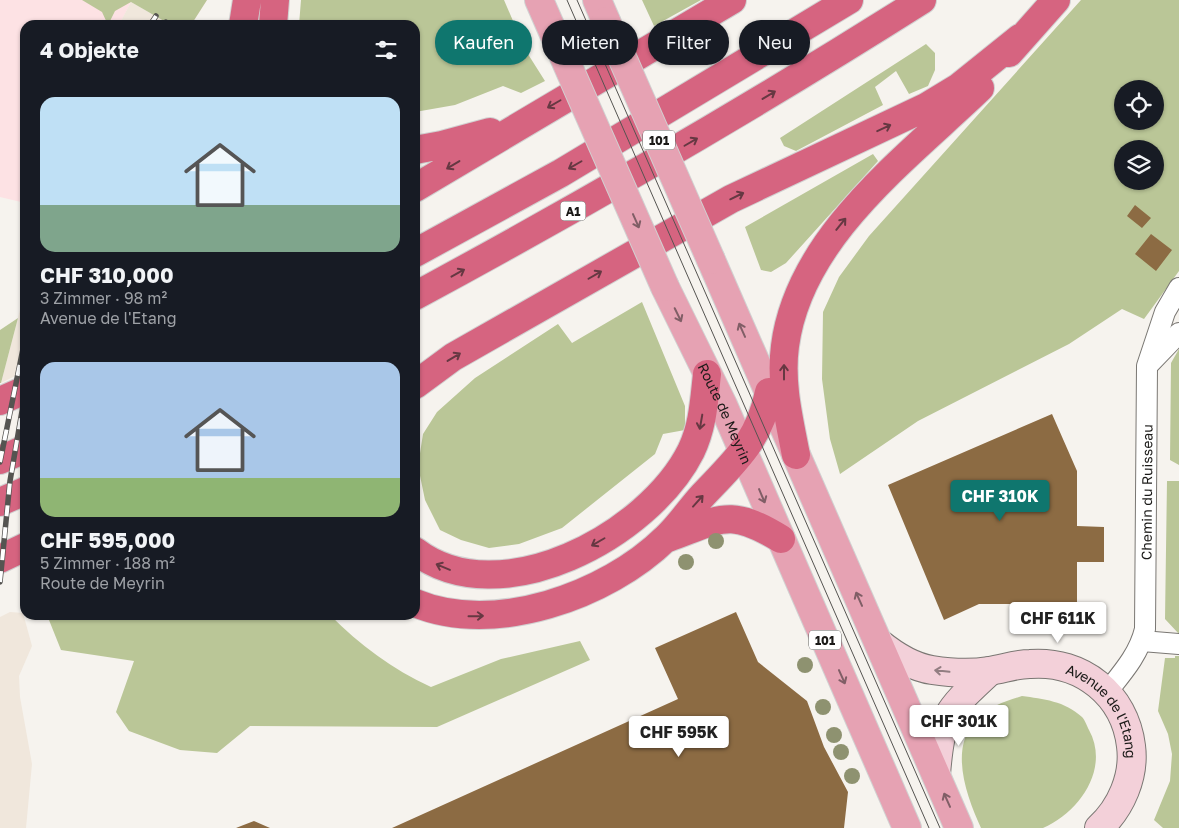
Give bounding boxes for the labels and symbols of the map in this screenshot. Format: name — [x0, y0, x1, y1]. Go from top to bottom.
one-way arrow — [762, 89, 776, 99]
one-way arrow — [547, 100, 562, 110]
one-way arrow — [876, 122, 891, 132]
road number: 101 — [643, 130, 675, 150]
one-way arrow — [683, 136, 697, 146]
one-way arrow — [447, 160, 461, 170]
one-way arrow — [568, 160, 582, 170]
one-way arrow — [729, 191, 744, 200]
road number: A1 — [560, 202, 586, 220]
one-way arrow — [631, 213, 641, 228]
one-way arrow — [836, 218, 847, 231]
one-way arrow — [450, 268, 465, 277]
one-way arrow — [587, 270, 602, 279]
one-way arrow — [674, 307, 683, 322]
one-way arrow — [736, 323, 746, 338]
one-way arrow — [447, 351, 461, 361]
street label: Route de Meyrin — [695, 360, 756, 466]
one-way arrow — [779, 365, 789, 381]
one-way arrow — [696, 414, 706, 430]
street label: Chemin du Ruisseau — [1137, 424, 1155, 560]
pin: CHF 310K — [948, 480, 1052, 522]
one-way arrow — [757, 488, 767, 503]
one-way arrow — [692, 495, 703, 508]
one-way arrow — [590, 537, 605, 547]
one-way arrow — [436, 562, 451, 572]
one-way arrow — [854, 592, 864, 607]
pin: CHF 611K — [1006, 602, 1110, 644]
one-way arrow — [468, 611, 484, 620]
road number: 101 — [809, 630, 841, 650]
street label: Avenue de l'Etang — [1064, 660, 1140, 759]
one-way arrow — [934, 667, 950, 676]
one-way arrow — [837, 669, 847, 684]
pin: CHF 301K — [907, 704, 1011, 747]
pin: CHF 595K — [627, 716, 731, 758]
one-way arrow — [941, 793, 951, 808]

